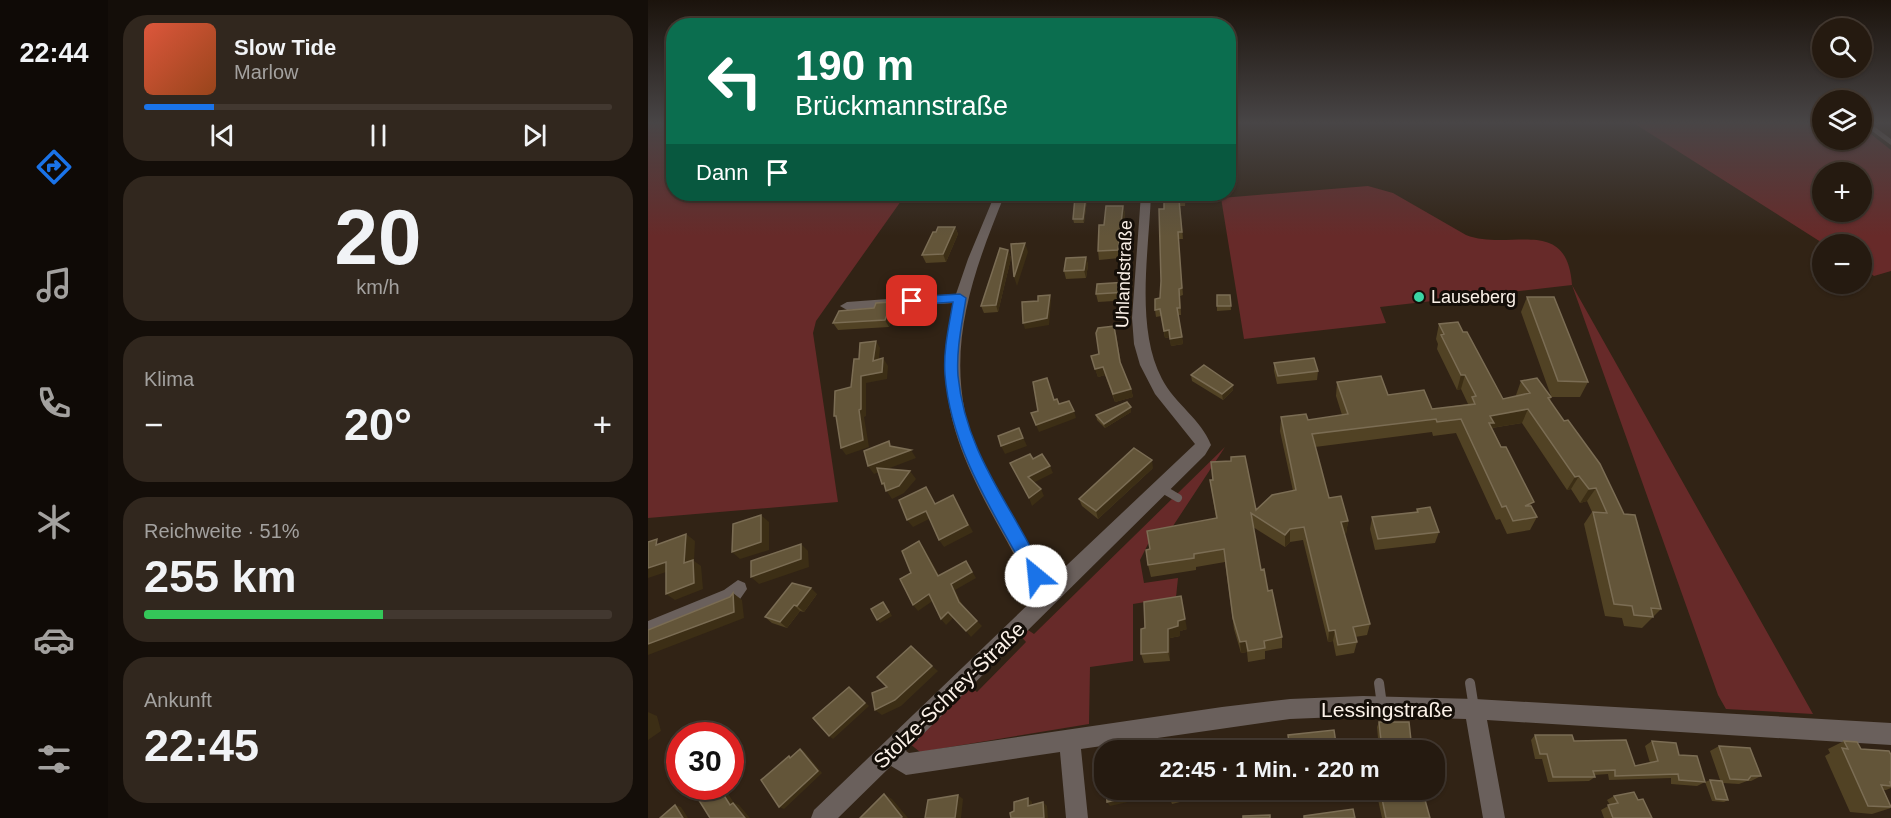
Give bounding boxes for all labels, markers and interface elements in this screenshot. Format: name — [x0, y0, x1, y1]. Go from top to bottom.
map controls — [1812, 18, 1872, 294]
button: search — [1812, 18, 1872, 78]
text: Slow Tide — [234, 35, 336, 60]
text: 22:44 — [19, 38, 89, 68]
icon: left — [696, 42, 774, 120]
text: 190 m — [795, 42, 914, 89]
text: Marlow — [234, 61, 298, 83]
button: layers — [1812, 90, 1872, 150]
text: Brückmannstraße — [795, 91, 1008, 121]
icon: previous — [206, 119, 239, 152]
icon: pause — [362, 119, 395, 152]
icon: next — [518, 119, 551, 152]
icon: directions — [33, 146, 75, 188]
icon: arrive — [761, 156, 794, 189]
text: Dann — [696, 160, 749, 185]
button: + — [1812, 162, 1872, 222]
text: 20 — [335, 193, 421, 281]
street label: Uhlandstraße — [1112, 220, 1136, 328]
button: − — [1812, 234, 1872, 294]
icon: music — [33, 264, 75, 306]
pin — [886, 275, 937, 326]
text: km/h — [356, 276, 400, 298]
icon: arrive — [895, 284, 928, 317]
place label: Lauseberg — [1431, 287, 1516, 307]
marker: Lauseberg — [1412, 290, 1426, 304]
text: Klima — [144, 368, 194, 390]
icon: phone — [33, 382, 75, 424]
text: 20° — [344, 399, 412, 450]
text: − — [144, 406, 163, 443]
text: + — [593, 406, 612, 443]
icon: climate — [33, 501, 75, 543]
text: Reichweite · 51% — [144, 520, 300, 542]
position arrow — [1004, 544, 1068, 608]
text: 255 km — [144, 551, 297, 602]
street label: Stolze-Schrey-Straße — [869, 617, 1029, 773]
icon: car — [33, 619, 75, 661]
text: Ankunft — [144, 689, 212, 711]
street label: Lessingstraße — [1321, 698, 1453, 721]
text: 22:45 — [144, 720, 259, 771]
speed limit sign: 30 — [666, 722, 744, 800]
icon: filters — [33, 738, 75, 780]
text: 22:45 · 1 Min. · 220 m — [1159, 757, 1380, 782]

